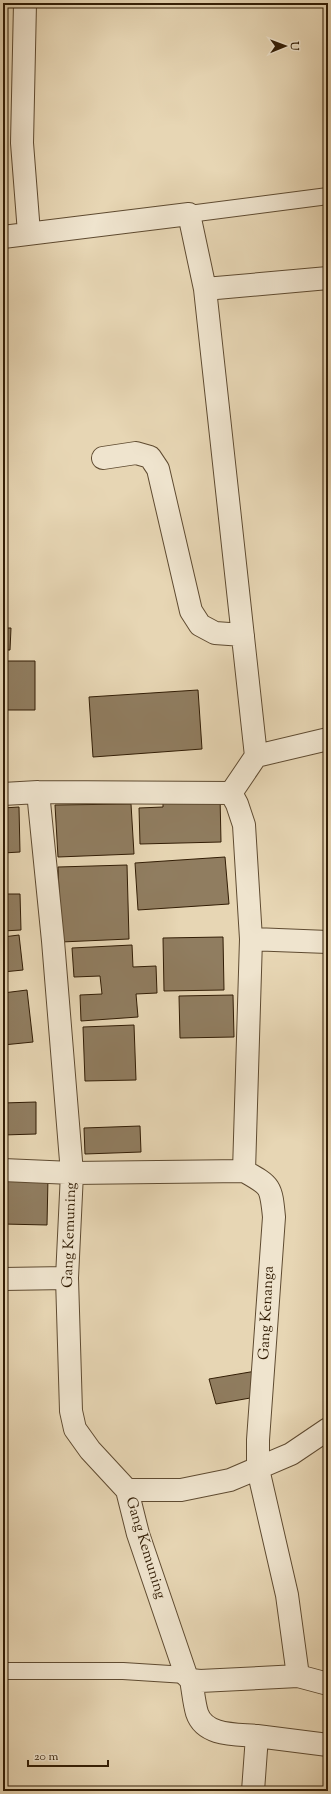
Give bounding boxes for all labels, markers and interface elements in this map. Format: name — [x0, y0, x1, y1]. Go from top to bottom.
north arrow — [265, 26, 305, 66]
text: U — [286, 40, 302, 50]
street label: Gang Kemuning — [58, 1182, 82, 1288]
street label: Gang Kenanga — [254, 1265, 280, 1361]
street label: Gang Kemuning — [120, 1494, 170, 1602]
scale bar — [28, 1742, 108, 1768]
text: 20 m — [34, 1748, 59, 1766]

